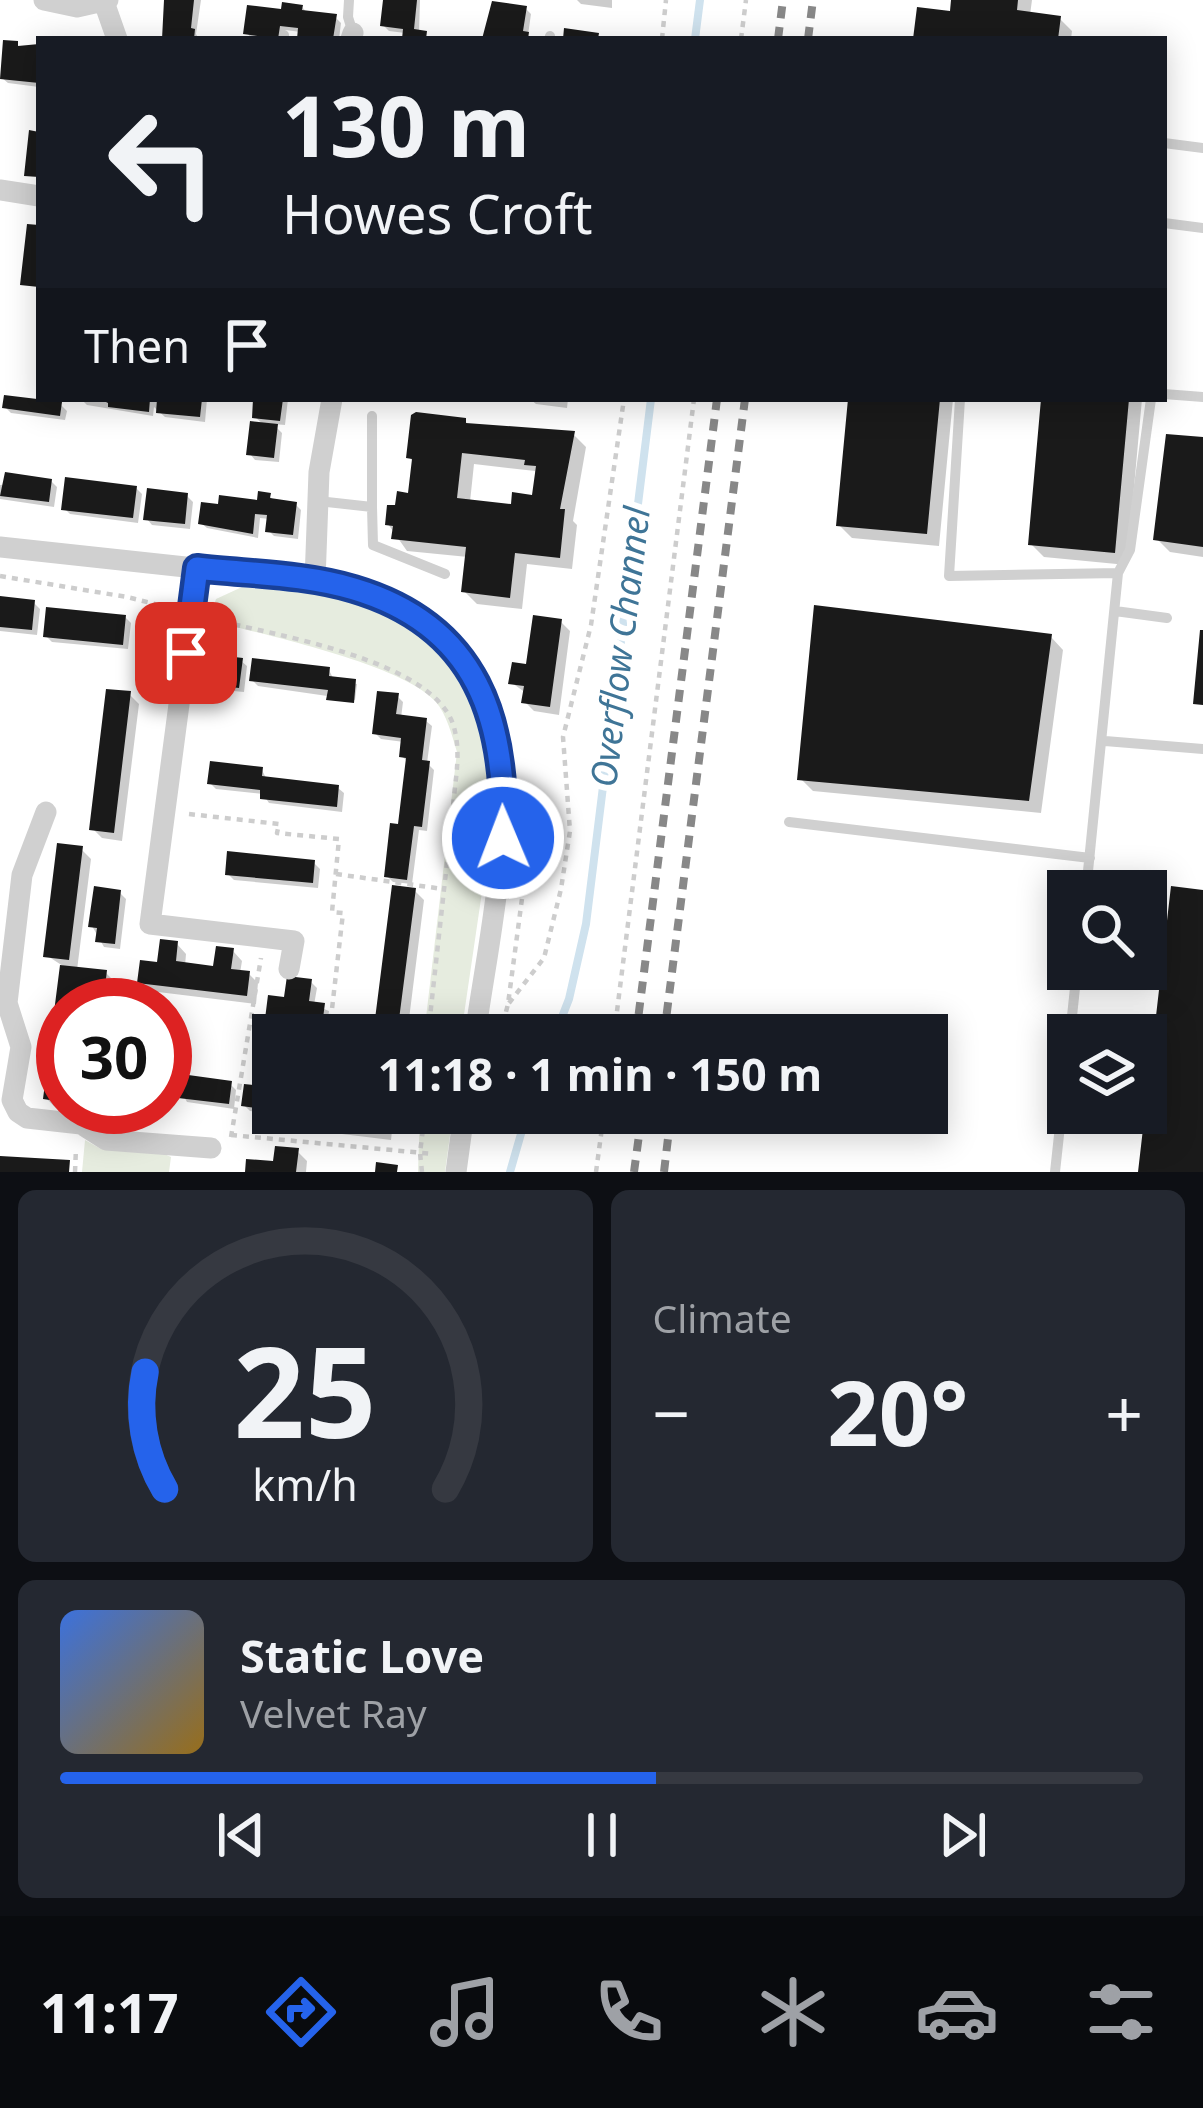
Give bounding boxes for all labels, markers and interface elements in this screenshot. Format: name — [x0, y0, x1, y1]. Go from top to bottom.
text: 130 m — [282, 67, 530, 182]
icon: left — [84, 84, 240, 240]
text: Howes Croft — [282, 176, 593, 250]
icon: arrive — [214, 312, 280, 378]
text: Then — [84, 315, 190, 376]
water label: Overflow Channel — [578, 503, 661, 790]
pin — [135, 602, 237, 704]
icon: arrive — [153, 620, 219, 686]
position arrow — [440, 775, 566, 901]
map controls — [1047, 870, 1167, 1134]
button: search — [1047, 870, 1167, 990]
speed limit sign: 30 — [36, 978, 192, 1134]
button: layers — [1047, 1014, 1167, 1134]
text: 11:18 · 1 min · 150 m — [378, 1043, 822, 1104]
text: Climate — [653, 1291, 792, 1344]
text: 25 — [234, 1305, 377, 1475]
text: 20° — [827, 1350, 968, 1472]
text: − — [653, 1367, 690, 1457]
text: + — [1105, 1367, 1143, 1457]
text: km/h — [253, 1455, 358, 1514]
text: Static Love — [240, 1625, 484, 1686]
text: Velvet Ray — [240, 1686, 427, 1739]
icon: previous — [208, 1802, 274, 1868]
icon: pause — [569, 1802, 635, 1868]
icon: next — [930, 1802, 996, 1868]
icon: directions — [259, 1970, 343, 2054]
icon: music — [423, 1970, 507, 2054]
icon: phone — [587, 1970, 671, 2054]
icon: climate — [751, 1970, 835, 2054]
icon: car — [915, 1970, 999, 2054]
icon: filters — [1079, 1970, 1163, 2054]
text: 11:17 — [40, 1975, 179, 2049]

